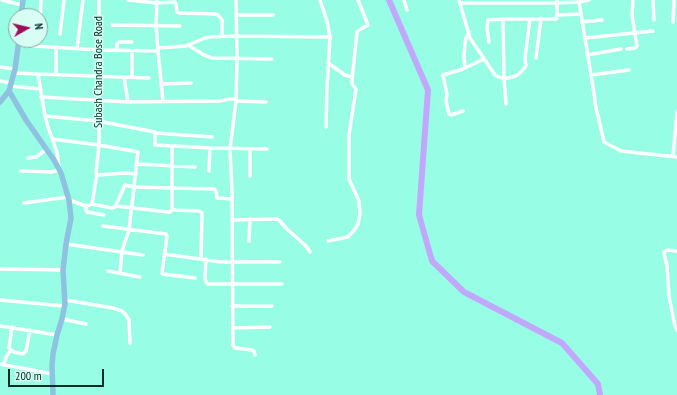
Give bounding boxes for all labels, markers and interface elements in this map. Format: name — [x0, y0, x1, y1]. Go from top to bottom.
north arrow — [8, 8, 48, 48]
street label: Subash Chandra Bose Road — [92, 16, 106, 128]
text: N — [32, 23, 46, 30]
scale bar — [10, 361, 106, 387]
text: 200 m — [15, 368, 42, 383]

